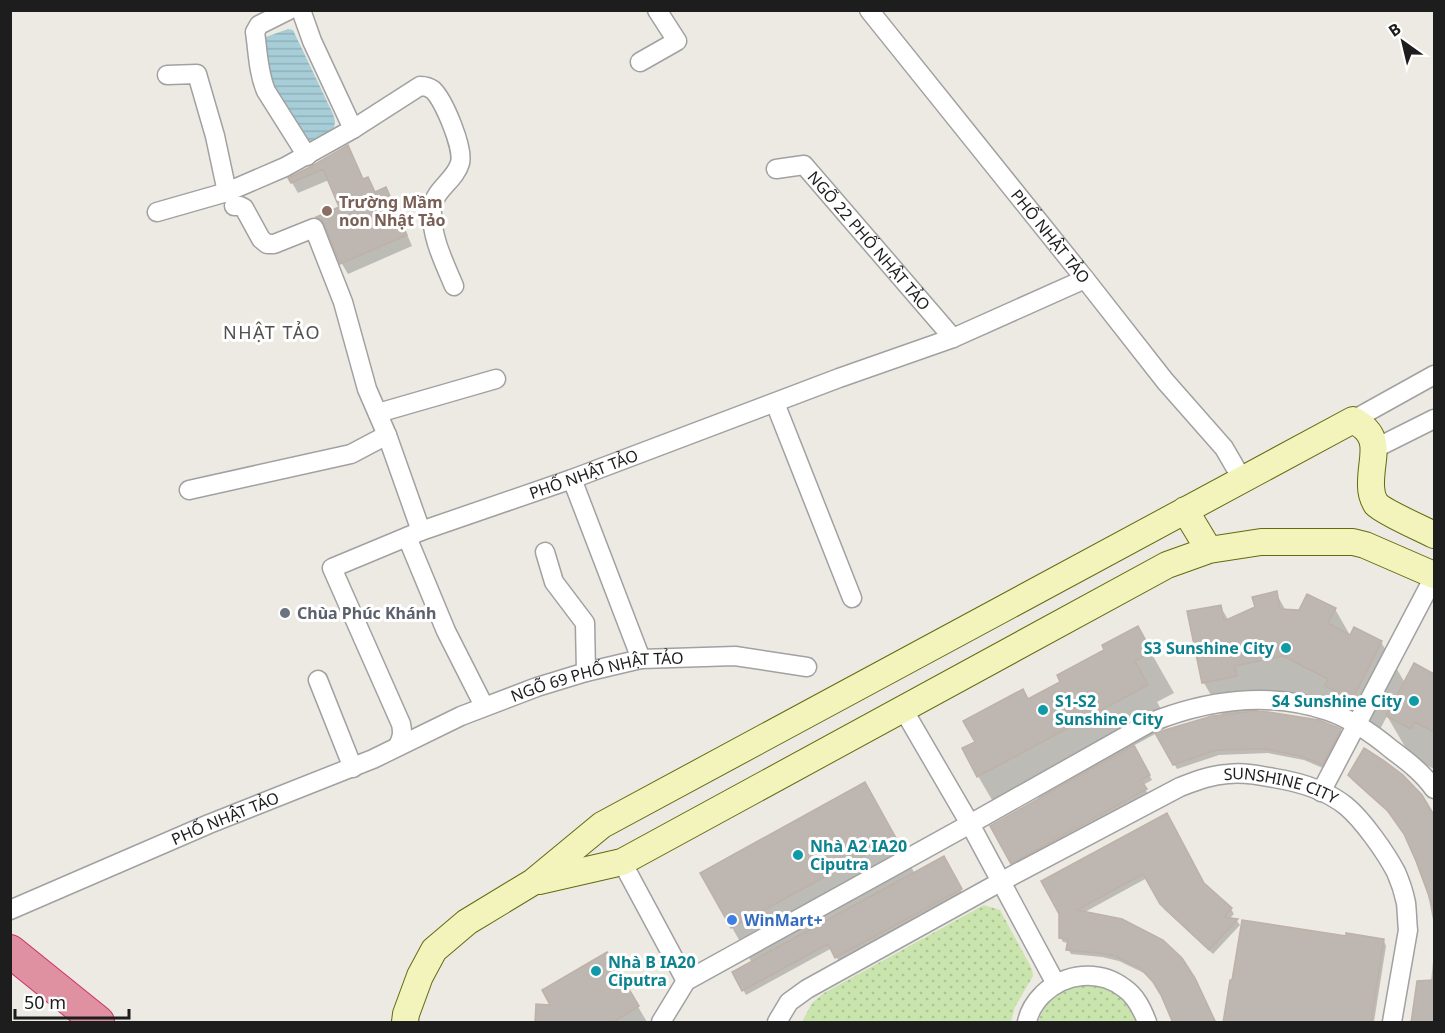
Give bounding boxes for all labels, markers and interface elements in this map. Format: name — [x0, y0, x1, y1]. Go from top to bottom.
north arrow — [1373, 12, 1433, 72]
text: B — [1384, 17, 1405, 42]
street label: NGÕ 22 PHỐ NHẬT TẢO — [803, 166, 935, 315]
street label: PHỐ NHẬT TẢO — [1006, 185, 1095, 288]
place label: Trường Mầm non Nhật Tảo — [339, 191, 446, 231]
marker: Trường Mầm non Nhật Tảo — [320, 204, 334, 218]
district label: NHẬT TẢO — [223, 320, 321, 344]
street label: PHỐ NHẬT TẢO — [526, 444, 641, 504]
place label: Chùa Phúc Khánh — [297, 602, 436, 624]
marker: Chùa Phúc Khánh — [278, 606, 292, 620]
place label: S3 Sunshine City — [1144, 637, 1275, 659]
marker: S3 Sunshine City — [1279, 641, 1293, 655]
street label: NGÕ 69 PHỐ NHẬT TẢO — [508, 647, 684, 707]
place label: S1-S2 Sunshine City — [1055, 690, 1164, 730]
place label: S4 Sunshine City — [1272, 690, 1403, 712]
marker: S4 Sunshine City — [1407, 694, 1421, 708]
marker: S1-S2 Sunshine City — [1036, 703, 1050, 717]
street label: SUNSHINE CITY — [1223, 762, 1343, 809]
street label: PHỐ NHẬT TẢO — [168, 786, 282, 850]
place label: Nhà A2 IA20 Ciputra — [810, 835, 907, 875]
marker: Nhà A2 IA20 Ciputra — [791, 848, 805, 862]
place label: WinMart+ — [744, 909, 823, 931]
marker: WinMart+ — [725, 913, 739, 927]
place label: Nhà B IA20 Ciputra — [608, 951, 696, 991]
marker: Nhà B IA20 Ciputra — [589, 964, 603, 978]
scale bar — [15, 982, 129, 1020]
text: 50 m — [24, 990, 66, 1014]

